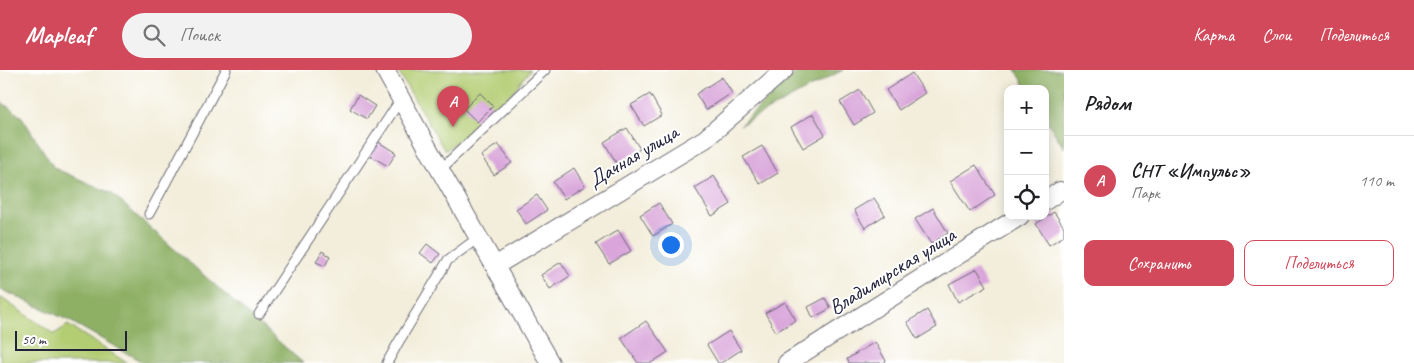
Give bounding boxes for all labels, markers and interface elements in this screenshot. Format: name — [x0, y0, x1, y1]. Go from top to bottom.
search box — [122, 13, 472, 58]
text: Mapleaf — [25, 20, 92, 50]
icon: search — [140, 21, 168, 49]
text: Поиск — [180, 23, 220, 47]
text: Карта — [1193, 24, 1234, 46]
text: Слои — [1262, 24, 1291, 46]
text: Поделиться — [1319, 24, 1389, 46]
map controls — [1004, 85, 1049, 220]
button: + — [1004, 85, 1049, 130]
pin: A — [437, 86, 469, 127]
text: Рядом — [1084, 90, 1131, 116]
street label: Дачная улица — [583, 118, 685, 193]
button: − — [1004, 130, 1049, 175]
text: СНТ «Импульс» — [1131, 159, 1250, 183]
text: A — [1096, 171, 1104, 191]
text: 110 m — [1360, 171, 1394, 191]
button: locate — [1004, 175, 1049, 220]
text: Парк — [1131, 183, 1160, 203]
street label: Владимирская улица — [824, 221, 961, 320]
your location — [658, 232, 684, 258]
button: Сохранить — [1084, 240, 1234, 286]
button: Поделиться — [1244, 240, 1394, 286]
scale bar — [15, 328, 128, 351]
text: 50 m — [22, 331, 46, 348]

